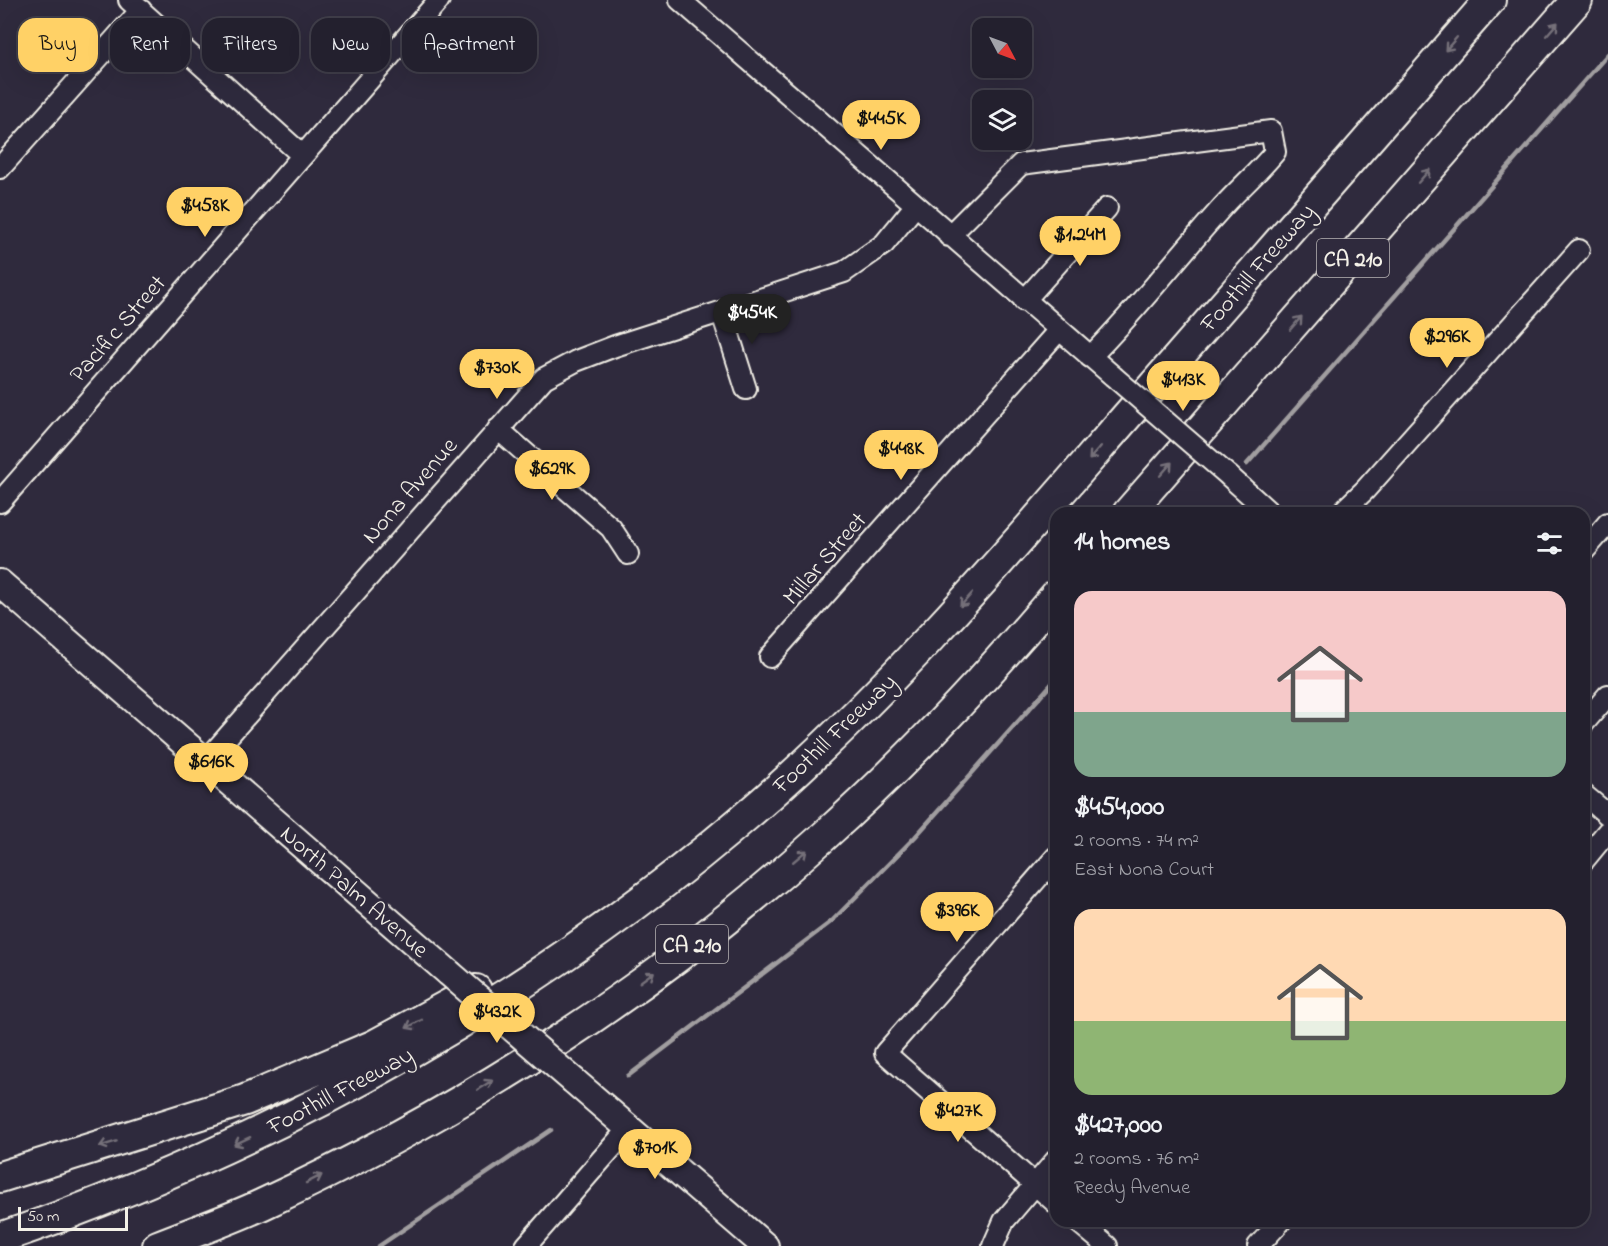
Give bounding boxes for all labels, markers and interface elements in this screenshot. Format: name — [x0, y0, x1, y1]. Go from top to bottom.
chip: Buy — [18, 18, 98, 72]
chip: Rent — [110, 18, 190, 72]
chip: Filters — [202, 18, 299, 72]
chip: New — [311, 18, 390, 72]
chip: Apartment — [402, 18, 537, 72]
north arrow — [972, 18, 1032, 78]
map controls — [972, 18, 1032, 150]
one-way arrow — [1545, 21, 1558, 37]
one-way arrow — [1444, 36, 1458, 51]
button: layers — [972, 90, 1032, 150]
pin: $445K — [839, 100, 923, 151]
text: $445K — [856, 105, 906, 134]
one-way arrow — [1417, 169, 1431, 184]
pin: $458K — [163, 187, 247, 238]
text: $458K — [181, 192, 229, 221]
street label: Foothill Freeway — [1192, 196, 1326, 342]
pin: $1.24M — [1031, 216, 1129, 267]
text: $1.24M — [1054, 221, 1106, 250]
road number: CA 210 — [1317, 239, 1389, 277]
street label: Pacific Street — [62, 268, 176, 391]
pin: $454K — [710, 294, 794, 345]
text: $454K — [727, 299, 777, 328]
one-way arrow — [1289, 315, 1302, 331]
pin: $296K — [1405, 318, 1489, 369]
text: $296K — [1424, 323, 1470, 352]
pin: $730K — [455, 349, 539, 400]
text: $730K — [474, 354, 520, 383]
pin: $413K — [1141, 361, 1225, 412]
text: $413K — [1161, 366, 1205, 395]
street label: Nona Avenue — [355, 430, 467, 553]
pin: $448K — [859, 430, 943, 481]
text: $448K — [878, 435, 924, 464]
one-way arrow — [1088, 445, 1102, 460]
pin: $629K — [510, 450, 594, 501]
text: $629K — [529, 455, 575, 484]
one-way arrow — [1159, 462, 1173, 477]
street label: Millar Street — [775, 505, 876, 614]
text: 14 homes — [1074, 524, 1170, 562]
icon: filters — [1533, 527, 1566, 560]
one-way arrow — [959, 592, 973, 607]
icon: home — [1266, 630, 1374, 738]
street label: Foothill Freeway — [765, 666, 906, 805]
pin: $616K — [169, 743, 253, 794]
text: $616K — [188, 748, 234, 777]
text: $454,000 — [1074, 789, 1164, 827]
street label: North Palm Avenue — [271, 818, 436, 968]
text: 2 rooms · 74 m² — [1074, 827, 1199, 856]
one-way arrow — [792, 850, 808, 863]
text: East Nona Court — [1074, 856, 1214, 885]
pin: $396K — [915, 892, 999, 943]
text: $396K — [935, 897, 979, 926]
road number: CA 210 — [656, 925, 728, 963]
icon: home — [1266, 948, 1374, 1056]
one-way arrow — [639, 971, 655, 983]
pin: $432K — [455, 993, 539, 1044]
text: $432K — [473, 998, 521, 1027]
one-way arrow — [406, 1018, 423, 1030]
street label: Foothill Freeway — [261, 1039, 421, 1147]
one-way arrow — [476, 1079, 493, 1091]
pin: $427K — [916, 1092, 1000, 1143]
text: $427K — [934, 1097, 982, 1126]
text: $427,000 — [1074, 1107, 1162, 1145]
pin: $701K — [613, 1129, 697, 1180]
text: $701K — [632, 1134, 678, 1163]
one-way arrow — [233, 1136, 251, 1148]
one-way arrow — [99, 1139, 118, 1150]
text: 2 rooms · 76 m² — [1074, 1145, 1199, 1174]
one-way arrow — [305, 1172, 323, 1184]
text: Reedy Avenue — [1074, 1174, 1190, 1203]
scale bar — [18, 1204, 128, 1232]
text: 50 m — [27, 1205, 59, 1229]

